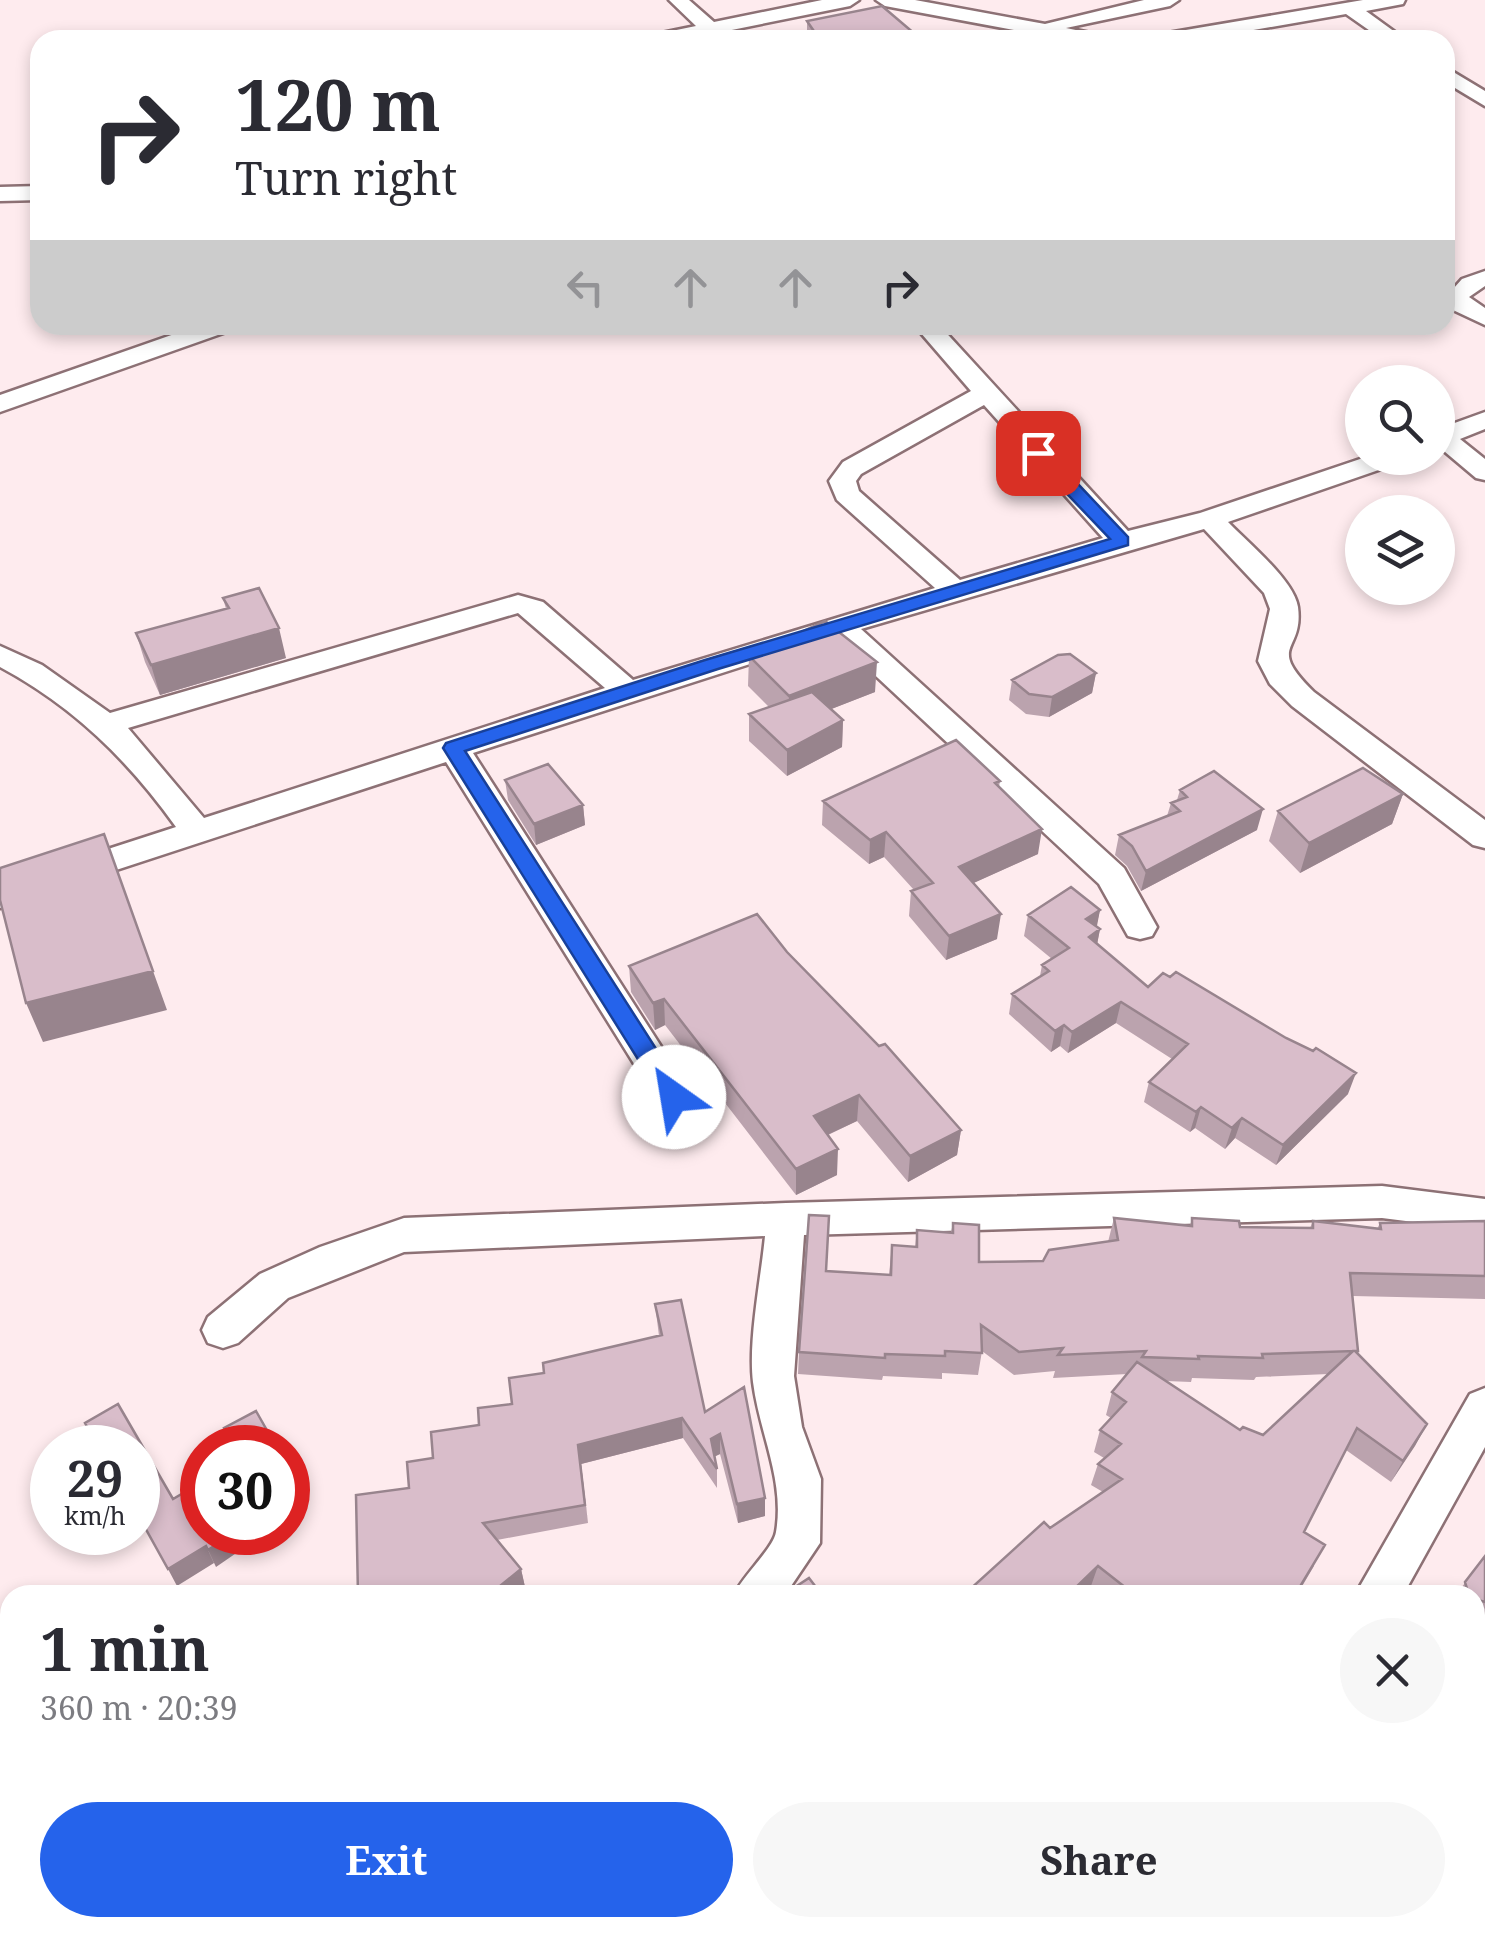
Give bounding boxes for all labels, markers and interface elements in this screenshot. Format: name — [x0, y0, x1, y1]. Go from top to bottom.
text: 120 m — [235, 56, 441, 152]
icon: right — [70, 70, 200, 200]
text: Turn right — [235, 147, 457, 208]
icon: left — [558, 260, 613, 315]
icon: ahead — [663, 260, 718, 315]
icon: ahead — [768, 260, 823, 315]
icon: right — [873, 260, 928, 315]
map controls — [1345, 365, 1455, 605]
button: search — [1345, 365, 1455, 475]
pin — [996, 411, 1081, 496]
icon: arrive — [1011, 426, 1066, 481]
button: layers — [1345, 495, 1455, 605]
position arrow — [622, 1045, 726, 1149]
speed limit sign: 30 — [180, 1425, 310, 1555]
text: 29 — [67, 1444, 123, 1512]
text: km/h — [64, 1498, 126, 1532]
text: 1 min — [40, 1607, 210, 1689]
button: close — [1340, 1618, 1445, 1723]
text: 360 m · 20:39 — [40, 1686, 238, 1729]
button: Exit — [40, 1802, 733, 1917]
button: Share — [753, 1802, 1445, 1917]

